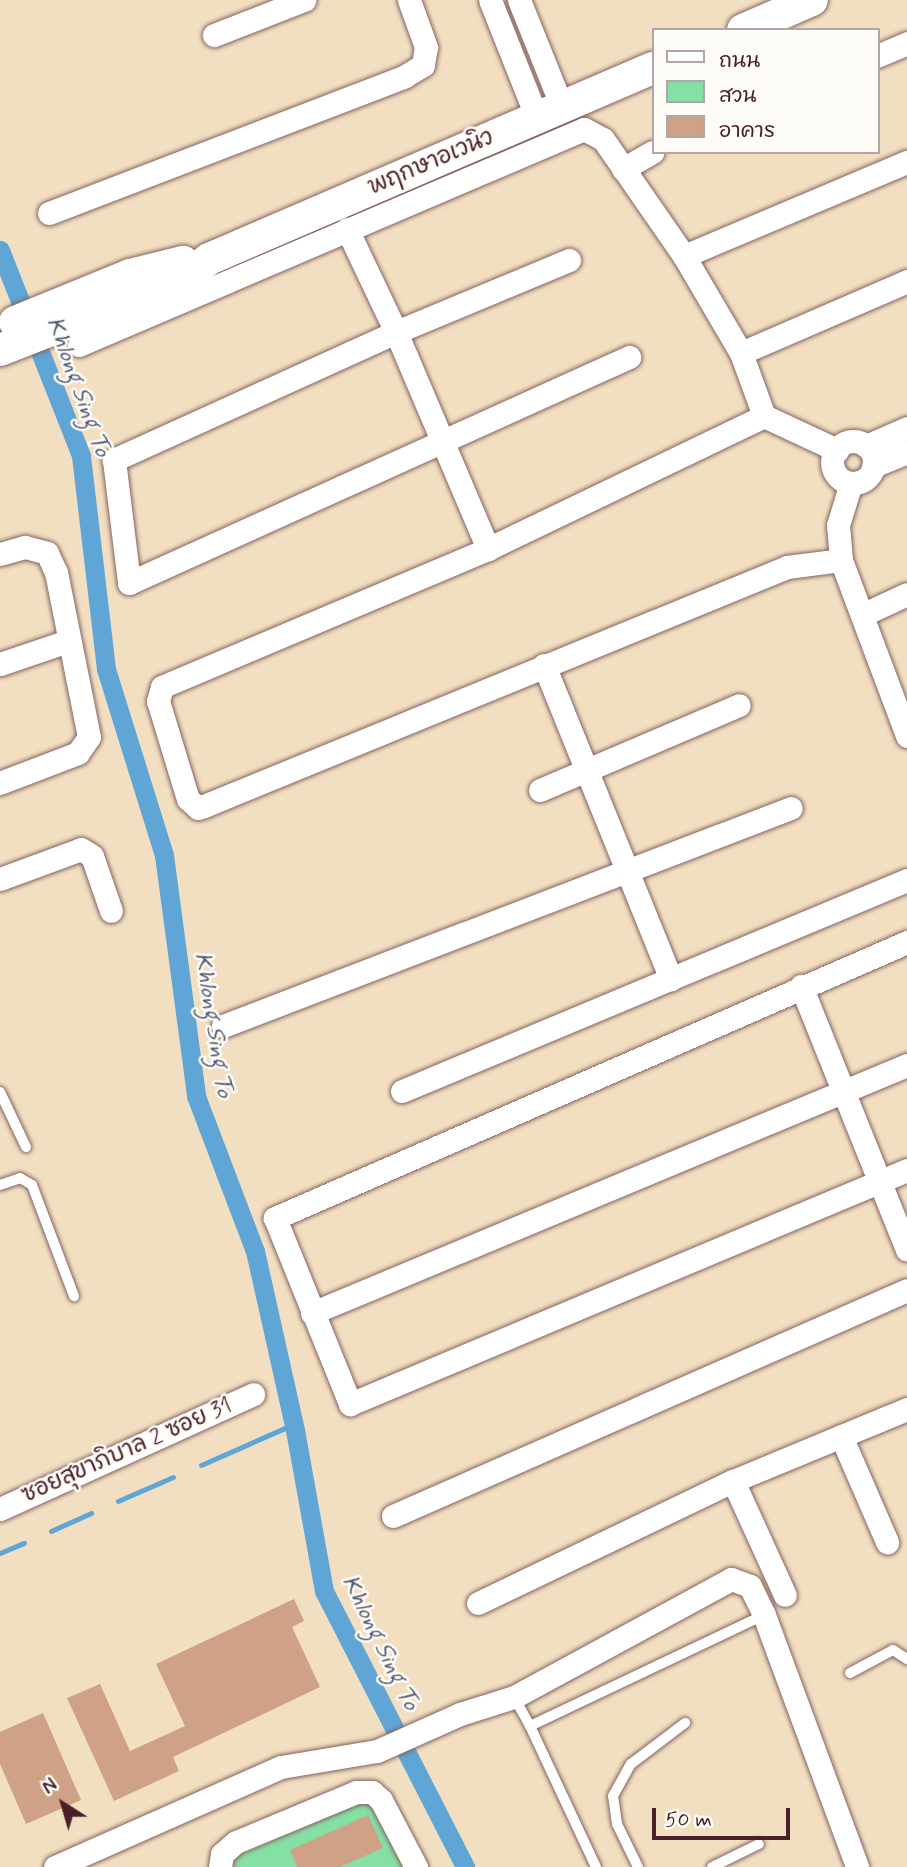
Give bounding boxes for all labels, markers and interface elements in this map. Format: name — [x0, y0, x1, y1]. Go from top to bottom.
legend — [652, 28, 879, 154]
text: ถนน — [719, 47, 760, 75]
text: สวน — [719, 82, 756, 110]
text: อาคาร — [719, 117, 775, 145]
street label: พฤกษาอเวนิว — [364, 124, 498, 202]
water label: Khlong Sing To — [39, 313, 117, 461]
water label: Khlong Sing To — [187, 950, 239, 1100]
street label: ซอยสุขาภิบาล 2 ซอย 31 — [18, 1392, 236, 1510]
water label: Khlong Sing To — [335, 1571, 425, 1715]
north arrow — [28, 1769, 98, 1839]
text: N — [37, 1773, 63, 1801]
scale bar — [655, 1794, 793, 1838]
text: 50 m — [665, 1806, 712, 1834]

